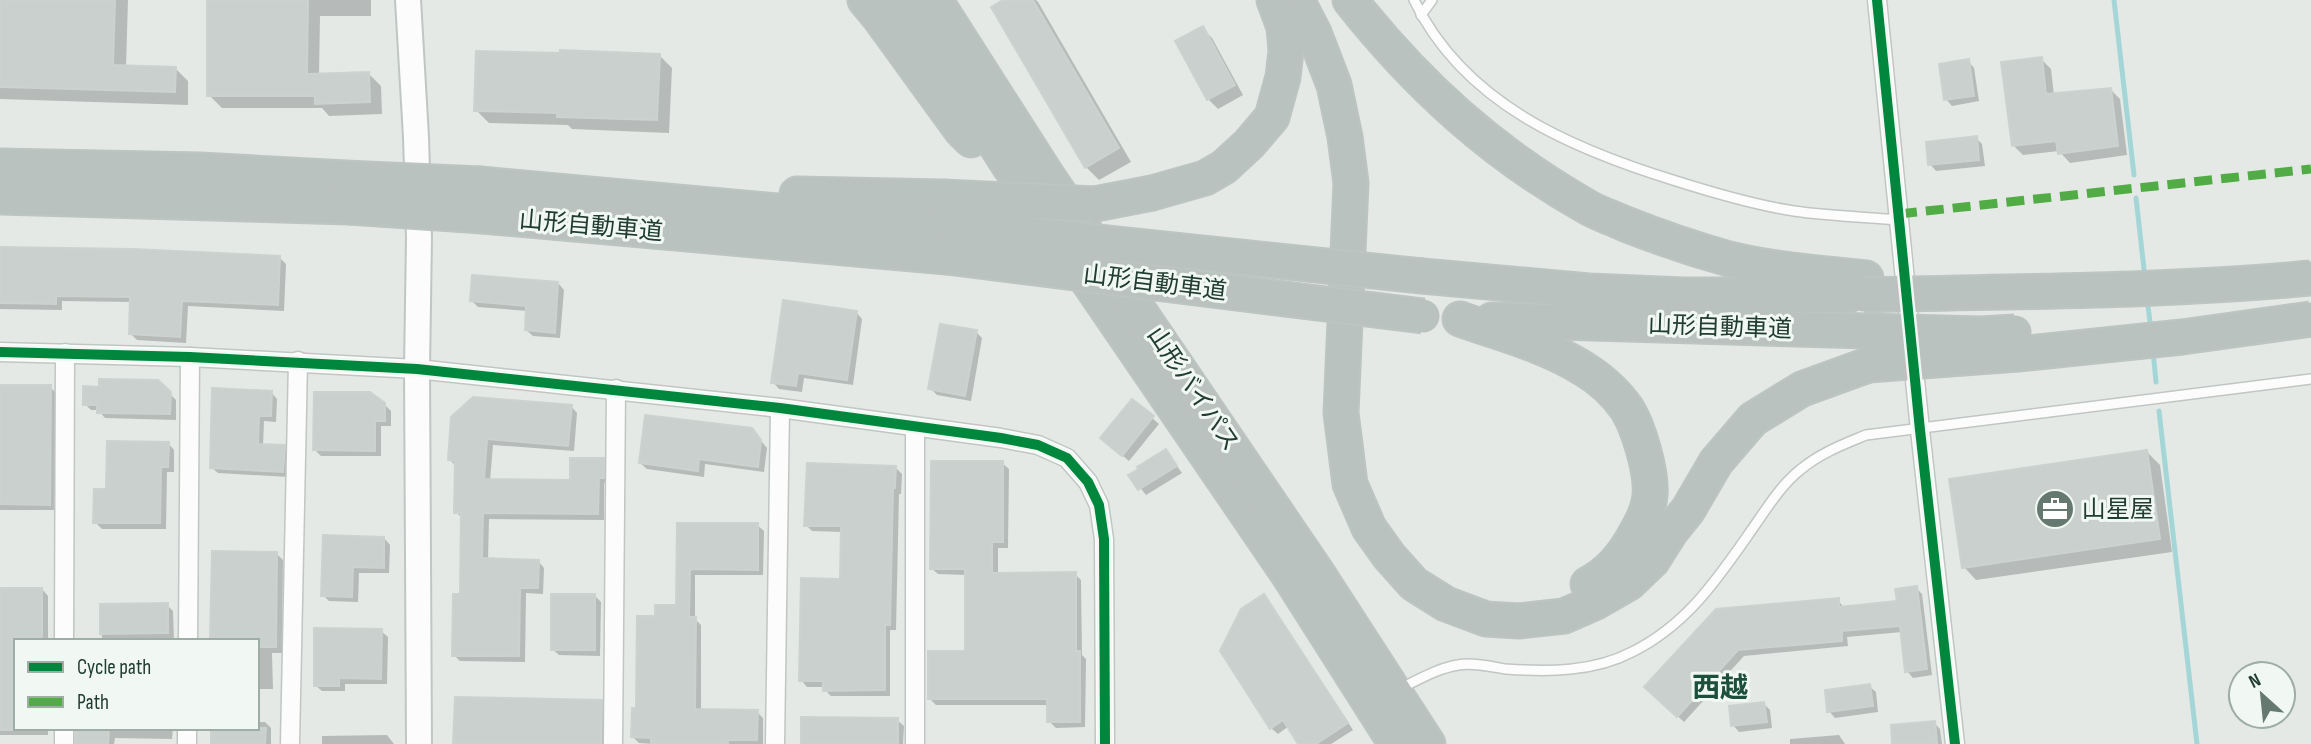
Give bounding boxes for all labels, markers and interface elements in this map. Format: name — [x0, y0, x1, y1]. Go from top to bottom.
street label: 山形自動車道 — [518, 205, 664, 247]
street label: 山形自動車道 — [1082, 260, 1228, 306]
street label: 山形自動車道 — [1648, 310, 1792, 344]
street label: 山形バイパス — [1141, 321, 1245, 457]
office icon: 山星屋 — [2034, 488, 2076, 530]
place label: 山星屋 — [2082, 495, 2154, 524]
legend — [14, 639, 259, 730]
text: Cycle path — [77, 655, 151, 680]
north arrow — [2227, 660, 2297, 730]
text: N — [2245, 669, 2265, 694]
district label: 西越 — [1692, 672, 1748, 705]
text: Path — [77, 690, 109, 715]

